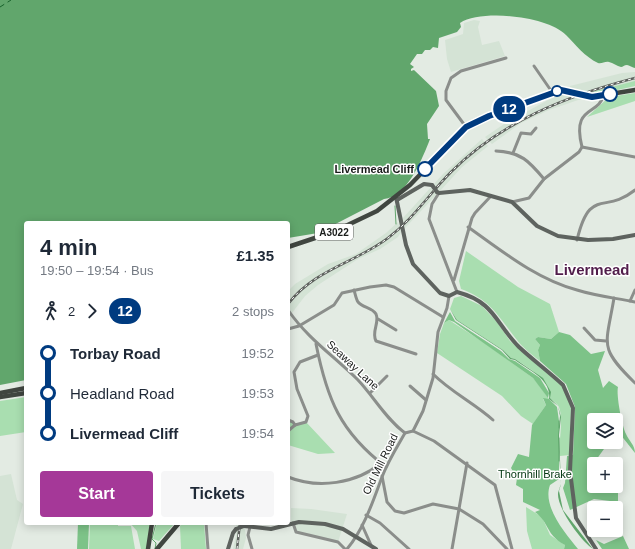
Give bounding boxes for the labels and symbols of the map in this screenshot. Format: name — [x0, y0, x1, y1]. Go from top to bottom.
unlabelled marker — [551, 85, 563, 97]
unlabelled marker — [602, 86, 618, 102]
line badge: 12 — [491, 96, 527, 122]
marker: Livermead Cliff — [417, 161, 433, 177]
place label: Livermead Cliff — [335, 163, 414, 175]
road number: A3022 — [315, 224, 353, 240]
district label: Livermead — [554, 261, 630, 278]
street label: Seaway Lane — [325, 338, 381, 392]
street label: Old Mill Road — [360, 432, 400, 496]
park label: Thornhill Brake — [498, 468, 572, 480]

